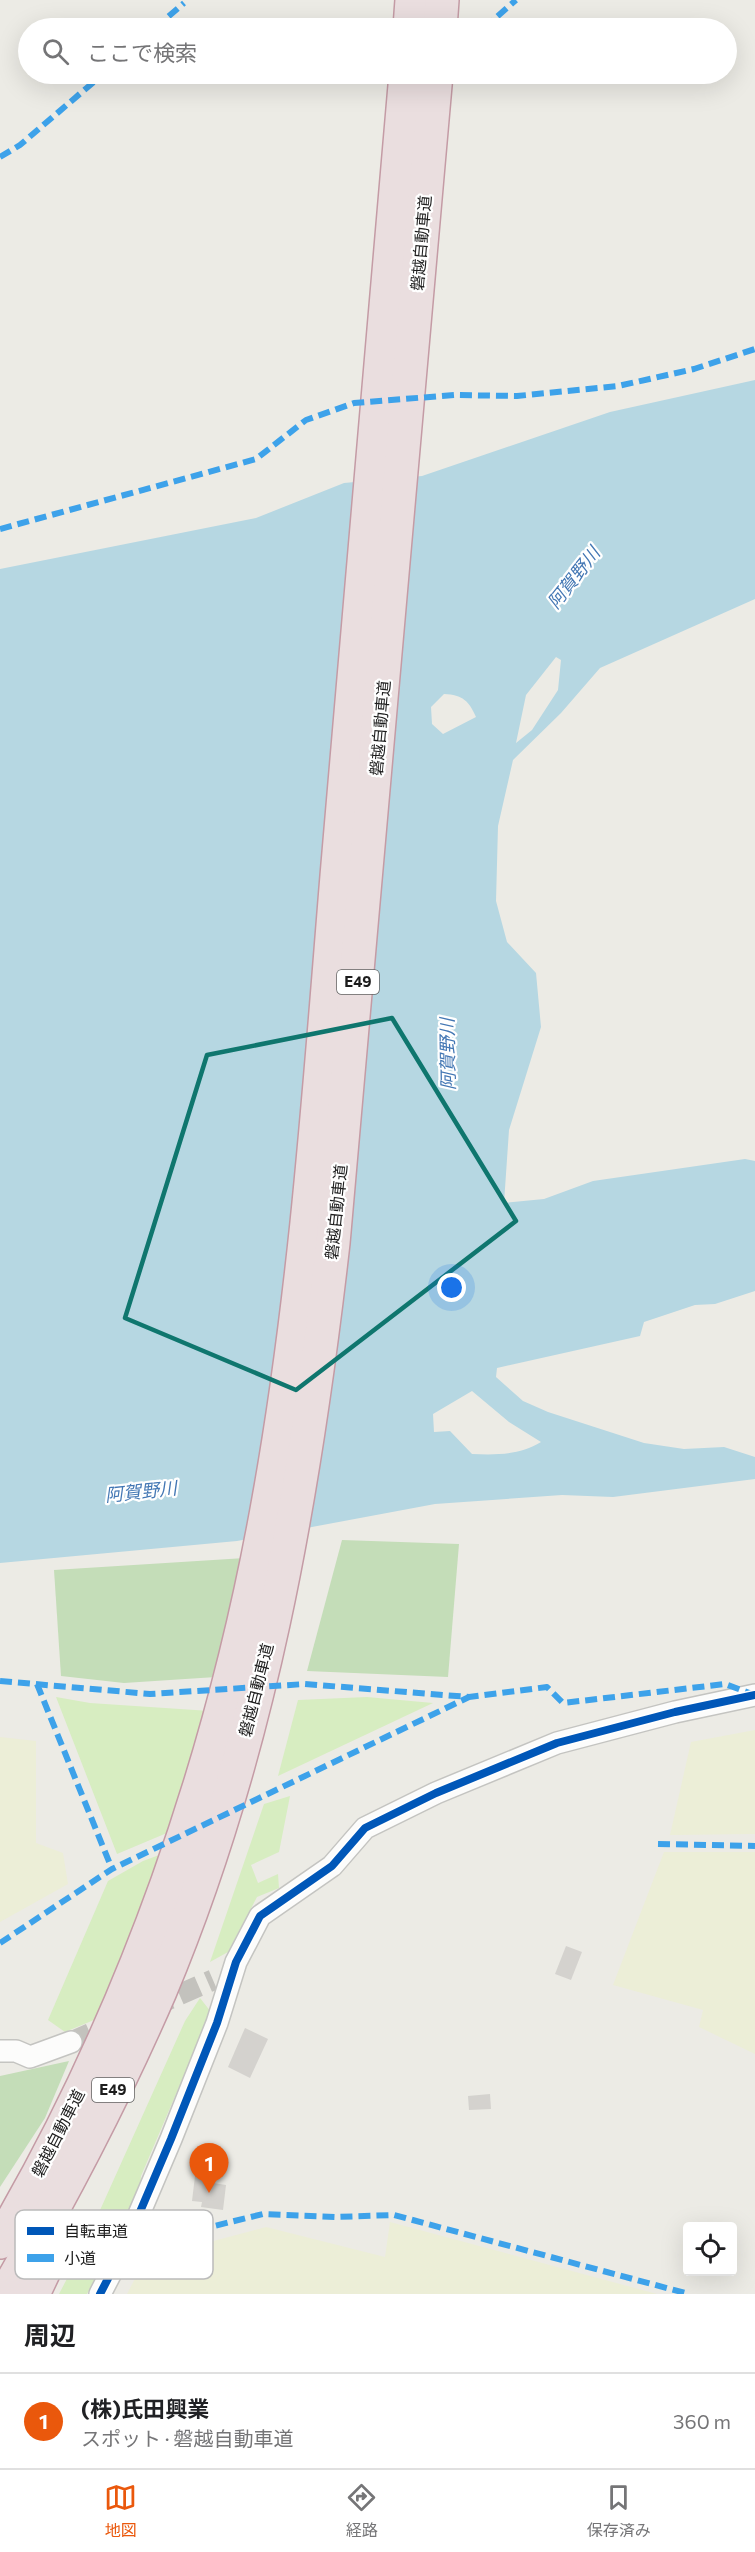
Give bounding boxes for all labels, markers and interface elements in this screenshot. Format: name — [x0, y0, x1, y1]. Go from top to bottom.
search box — [18, 18, 737, 84]
icon: search — [39, 35, 72, 68]
text: ここで検索 — [87, 39, 197, 66]
street label: 磐越自動車道 — [407, 194, 434, 292]
water label: 阿賀野川 — [542, 541, 605, 613]
street label: 磐越自動車道 — [366, 679, 393, 777]
road number: E49 — [337, 970, 379, 994]
water label: 阿賀野川 — [435, 1016, 459, 1090]
street label: 磐越自動車道 — [321, 1163, 350, 1261]
your location — [437, 1273, 466, 1302]
water label: 阿賀野川 — [104, 1476, 180, 1506]
street label: 磐越自動車道 — [235, 1641, 276, 1739]
road number: E49 — [92, 2078, 134, 2102]
street label: 磐越自動車道 — [27, 2086, 88, 2180]
pin: 1 — [190, 2144, 228, 2193]
legend — [15, 2210, 213, 2279]
text: 自転車道 — [64, 2221, 128, 2240]
map controls — [683, 2222, 737, 2276]
button: locate — [683, 2222, 737, 2276]
text: 小道 — [64, 2248, 96, 2267]
text: 周辺 — [24, 2319, 76, 2350]
text: (株)氏田興業 — [81, 2395, 209, 2422]
text: 1 — [39, 2409, 48, 2433]
text: 360 m — [673, 2409, 731, 2433]
text: スポット · 磐越自動車道 — [81, 2426, 293, 2450]
tab: 地図 — [104, 2481, 137, 2541]
tab: 経路 — [345, 2481, 378, 2541]
tab: 保存済み — [587, 2481, 651, 2541]

